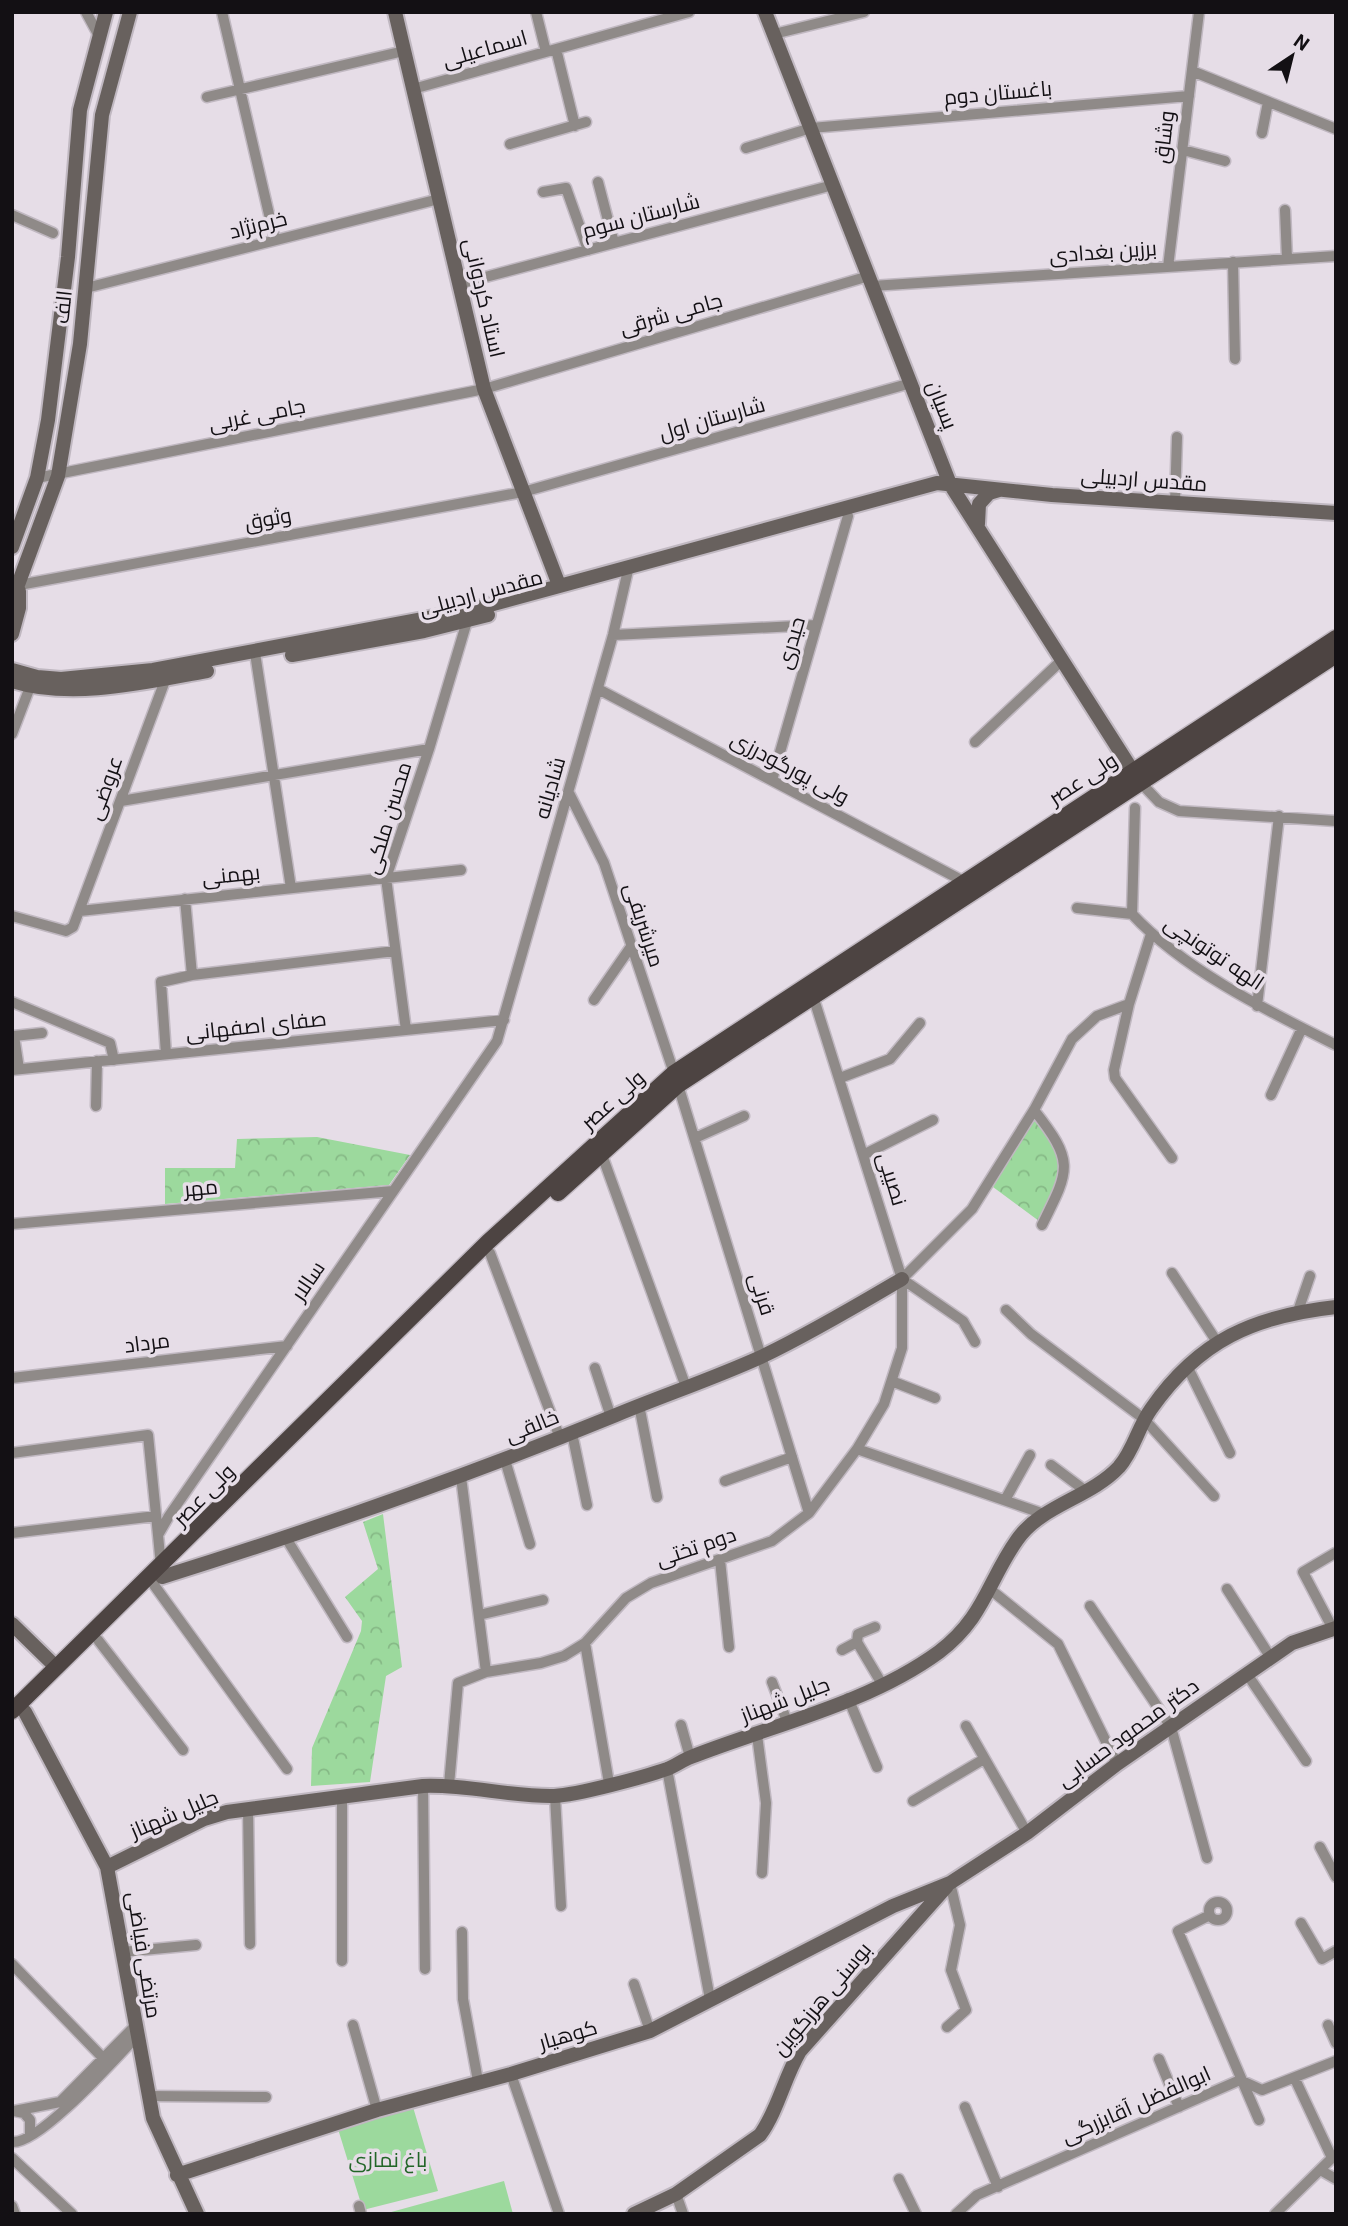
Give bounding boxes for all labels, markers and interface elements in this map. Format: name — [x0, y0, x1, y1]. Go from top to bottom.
north arrow — [1257, 21, 1327, 91]
street label: اسماعیلی — [440, 25, 530, 73]
text: N — [1289, 29, 1314, 56]
street label: باغستان دوم — [943, 76, 1053, 112]
street label: وشاق — [1149, 109, 1180, 165]
street label: شارستان سوم — [580, 189, 703, 245]
street label: خرم‌نژاد — [227, 206, 290, 246]
street label: استاد کردوانی — [458, 236, 509, 360]
street label: برزین بغدادی — [1048, 236, 1158, 269]
street label: جامی شرقی — [617, 288, 725, 341]
street label: الف — [49, 289, 77, 325]
street label: پسیان — [920, 377, 962, 434]
street label: شارستان اول — [656, 392, 768, 447]
street label: جامی غربی — [207, 394, 308, 437]
street label: مقدس اردبیلی — [1080, 464, 1208, 497]
street label: وثوق — [243, 503, 294, 536]
street label: مقدس اردبیلی — [417, 565, 546, 622]
street label: حیدری — [772, 614, 811, 672]
street label: ولی پورگودرزی — [726, 727, 853, 811]
street label: ولی عصر — [1043, 748, 1122, 811]
street label: عروضی — [82, 753, 128, 823]
street label: شادیانه — [530, 754, 570, 822]
street label: محسن ملکی — [360, 759, 417, 877]
street label: بهمنی — [201, 860, 261, 891]
street label: میرشریفی — [618, 880, 669, 970]
street label: الهه توتونچی — [1159, 911, 1268, 997]
street label: صفای اصفهانی — [184, 1007, 328, 1046]
street label: ولی عصر — [576, 1065, 650, 1136]
street label: نصیبی — [872, 1149, 911, 1209]
street label: مهر — [182, 1175, 219, 1203]
street label: سالار — [286, 1257, 330, 1306]
street label: قرنی — [743, 1270, 780, 1318]
street label: مرداد — [123, 1328, 171, 1358]
street label: خالقی — [502, 1404, 563, 1448]
street label: ولی عصر — [168, 1459, 240, 1532]
street label: دوم تختی — [653, 1522, 740, 1574]
street label: جلیل شهناز — [736, 1672, 833, 1729]
street label: دکتر محمود حسابی — [1053, 1674, 1204, 1793]
street label: جلیل شهناز — [125, 1785, 222, 1845]
street label: مرتضی فیاضی — [121, 1890, 166, 2020]
street label: بوسنی هرزگوین — [768, 1938, 877, 2061]
street label: کوهیار — [535, 2015, 600, 2055]
street label: ابوالفضل آقابزرگی — [1058, 2061, 1215, 2150]
park label: باغ نمازی — [349, 2148, 427, 2174]

